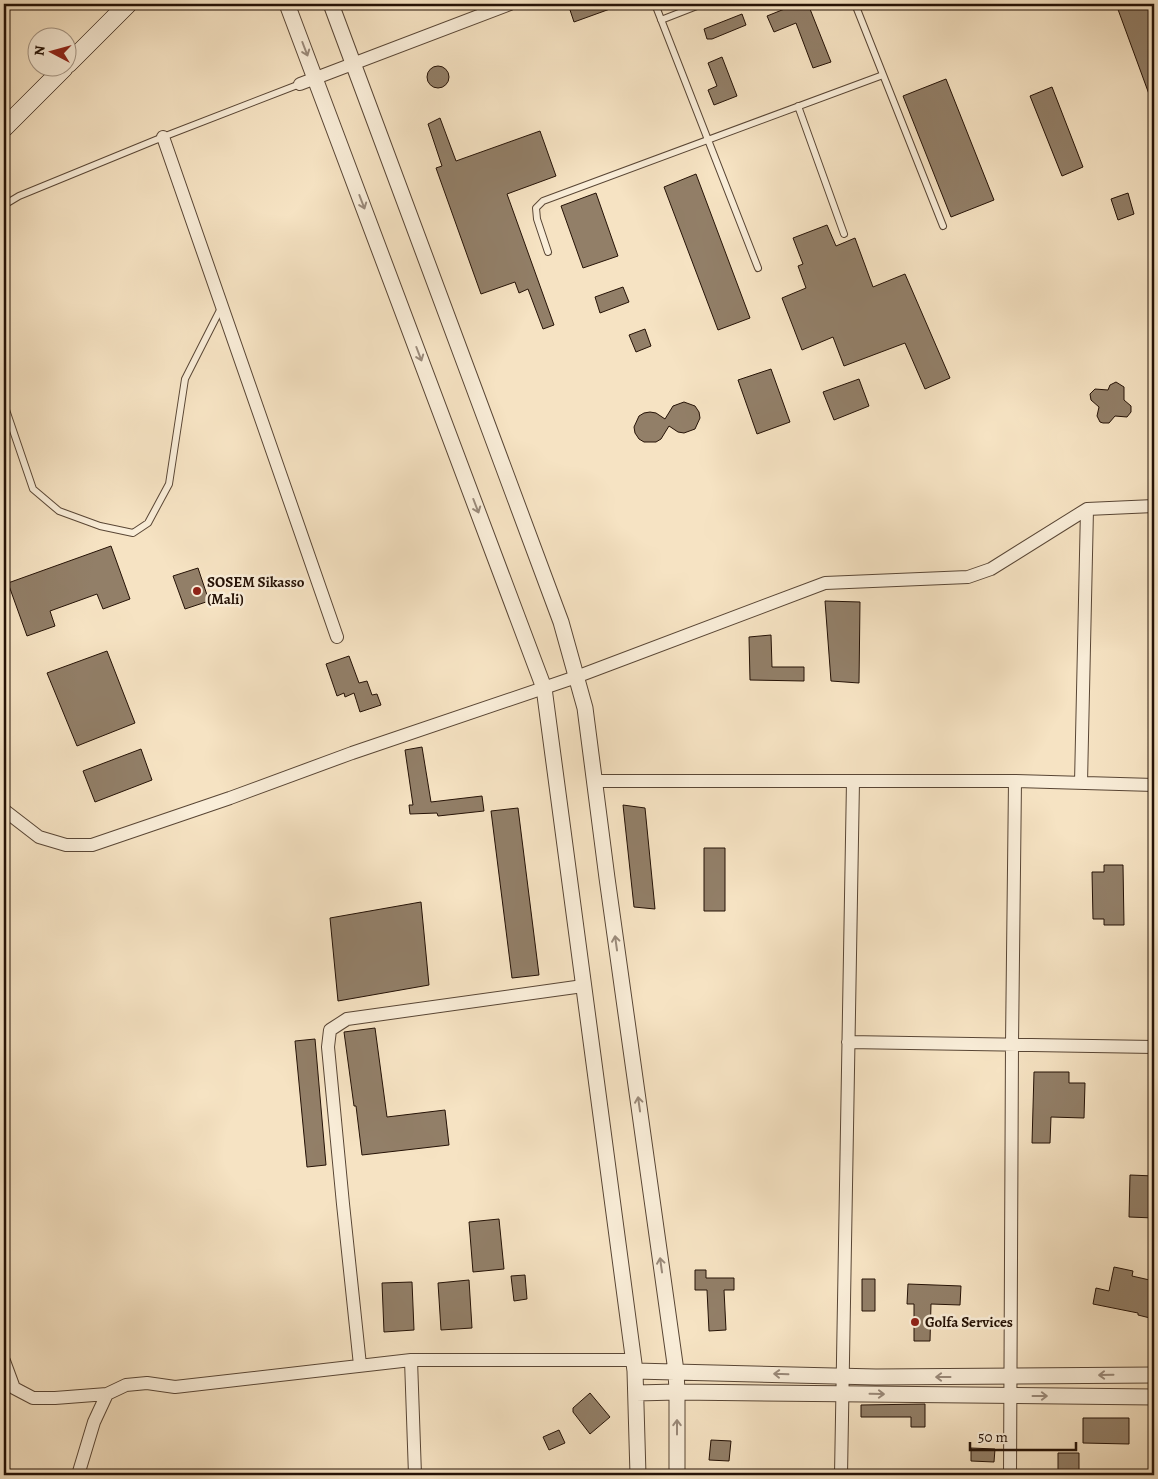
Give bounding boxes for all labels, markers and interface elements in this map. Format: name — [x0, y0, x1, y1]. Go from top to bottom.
north arrow — [28, 28, 78, 78]
one-way arrow — [301, 41, 310, 57]
text: N — [30, 45, 50, 57]
one-way arrow — [358, 193, 367, 209]
one-way arrow — [415, 346, 424, 361]
one-way arrow — [472, 498, 481, 513]
place label: SOSEM Sikasso (Mali) — [207, 572, 305, 609]
marker: SOSEM Sikasso (Mali) — [191, 585, 203, 597]
one-way arrow — [611, 935, 621, 951]
one-way arrow — [633, 1096, 643, 1112]
one-way arrow — [656, 1257, 666, 1273]
place label: Golfa Services — [925, 1312, 1013, 1332]
marker: Golfa Services — [909, 1316, 921, 1328]
one-way arrow — [773, 1370, 789, 1379]
one-way arrow — [1098, 1370, 1114, 1380]
one-way arrow — [935, 1372, 952, 1382]
one-way arrow — [869, 1389, 885, 1399]
one-way arrow — [1032, 1391, 1048, 1401]
one-way arrow — [672, 1419, 682, 1435]
scale bar — [970, 1419, 1077, 1451]
text: 50 m — [978, 1427, 1008, 1447]

